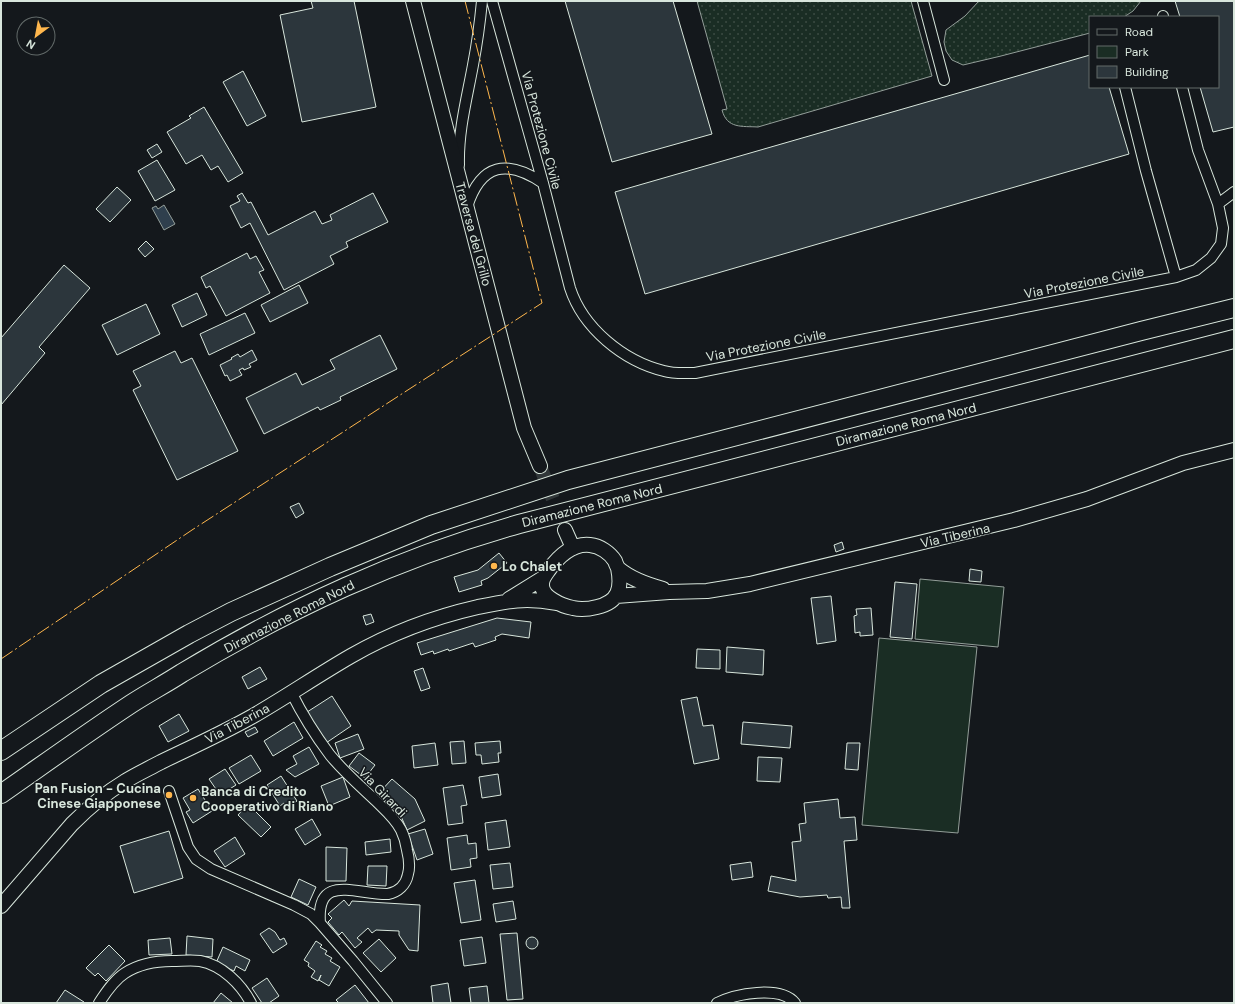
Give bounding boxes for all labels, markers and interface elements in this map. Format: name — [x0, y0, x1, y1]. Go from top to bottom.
north arrow — [16, 16, 56, 56]
legend — [1089, 16, 1219, 88]
text: Road — [1125, 24, 1153, 40]
text: N — [24, 36, 38, 53]
text: Park — [1125, 44, 1149, 60]
text: Building — [1125, 64, 1169, 80]
street label: Via Protezione Civile — [518, 69, 566, 191]
street label: Traversa del Grillo — [451, 180, 496, 288]
street label: Via Protezione Civile — [1023, 263, 1146, 302]
street label: Via Protezione Civile — [705, 326, 828, 365]
street label: Diramazione Roma Nord — [834, 399, 978, 450]
street label: Diramazione Roma Nord — [520, 480, 664, 531]
street label: Via Tiberina — [919, 519, 991, 552]
place label: Lo Chalet — [502, 558, 562, 575]
marker: Lo Chalet — [489, 561, 499, 571]
street label: Diramazione Roma Nord — [221, 576, 357, 657]
street label: Via Tiberina — [202, 699, 272, 748]
street label: Via Girardi — [355, 764, 411, 821]
place label: Pan Fusion - Cucina Cinese Giapponese — [35, 780, 161, 812]
place label: Banca di Credito Cooperativo di Riano — [201, 783, 333, 815]
marker: Pan Fusion - Cucina Cinese Giapponese — [164, 790, 174, 800]
marker: Banca di Credito Cooperativo di Riano — [188, 793, 198, 803]

